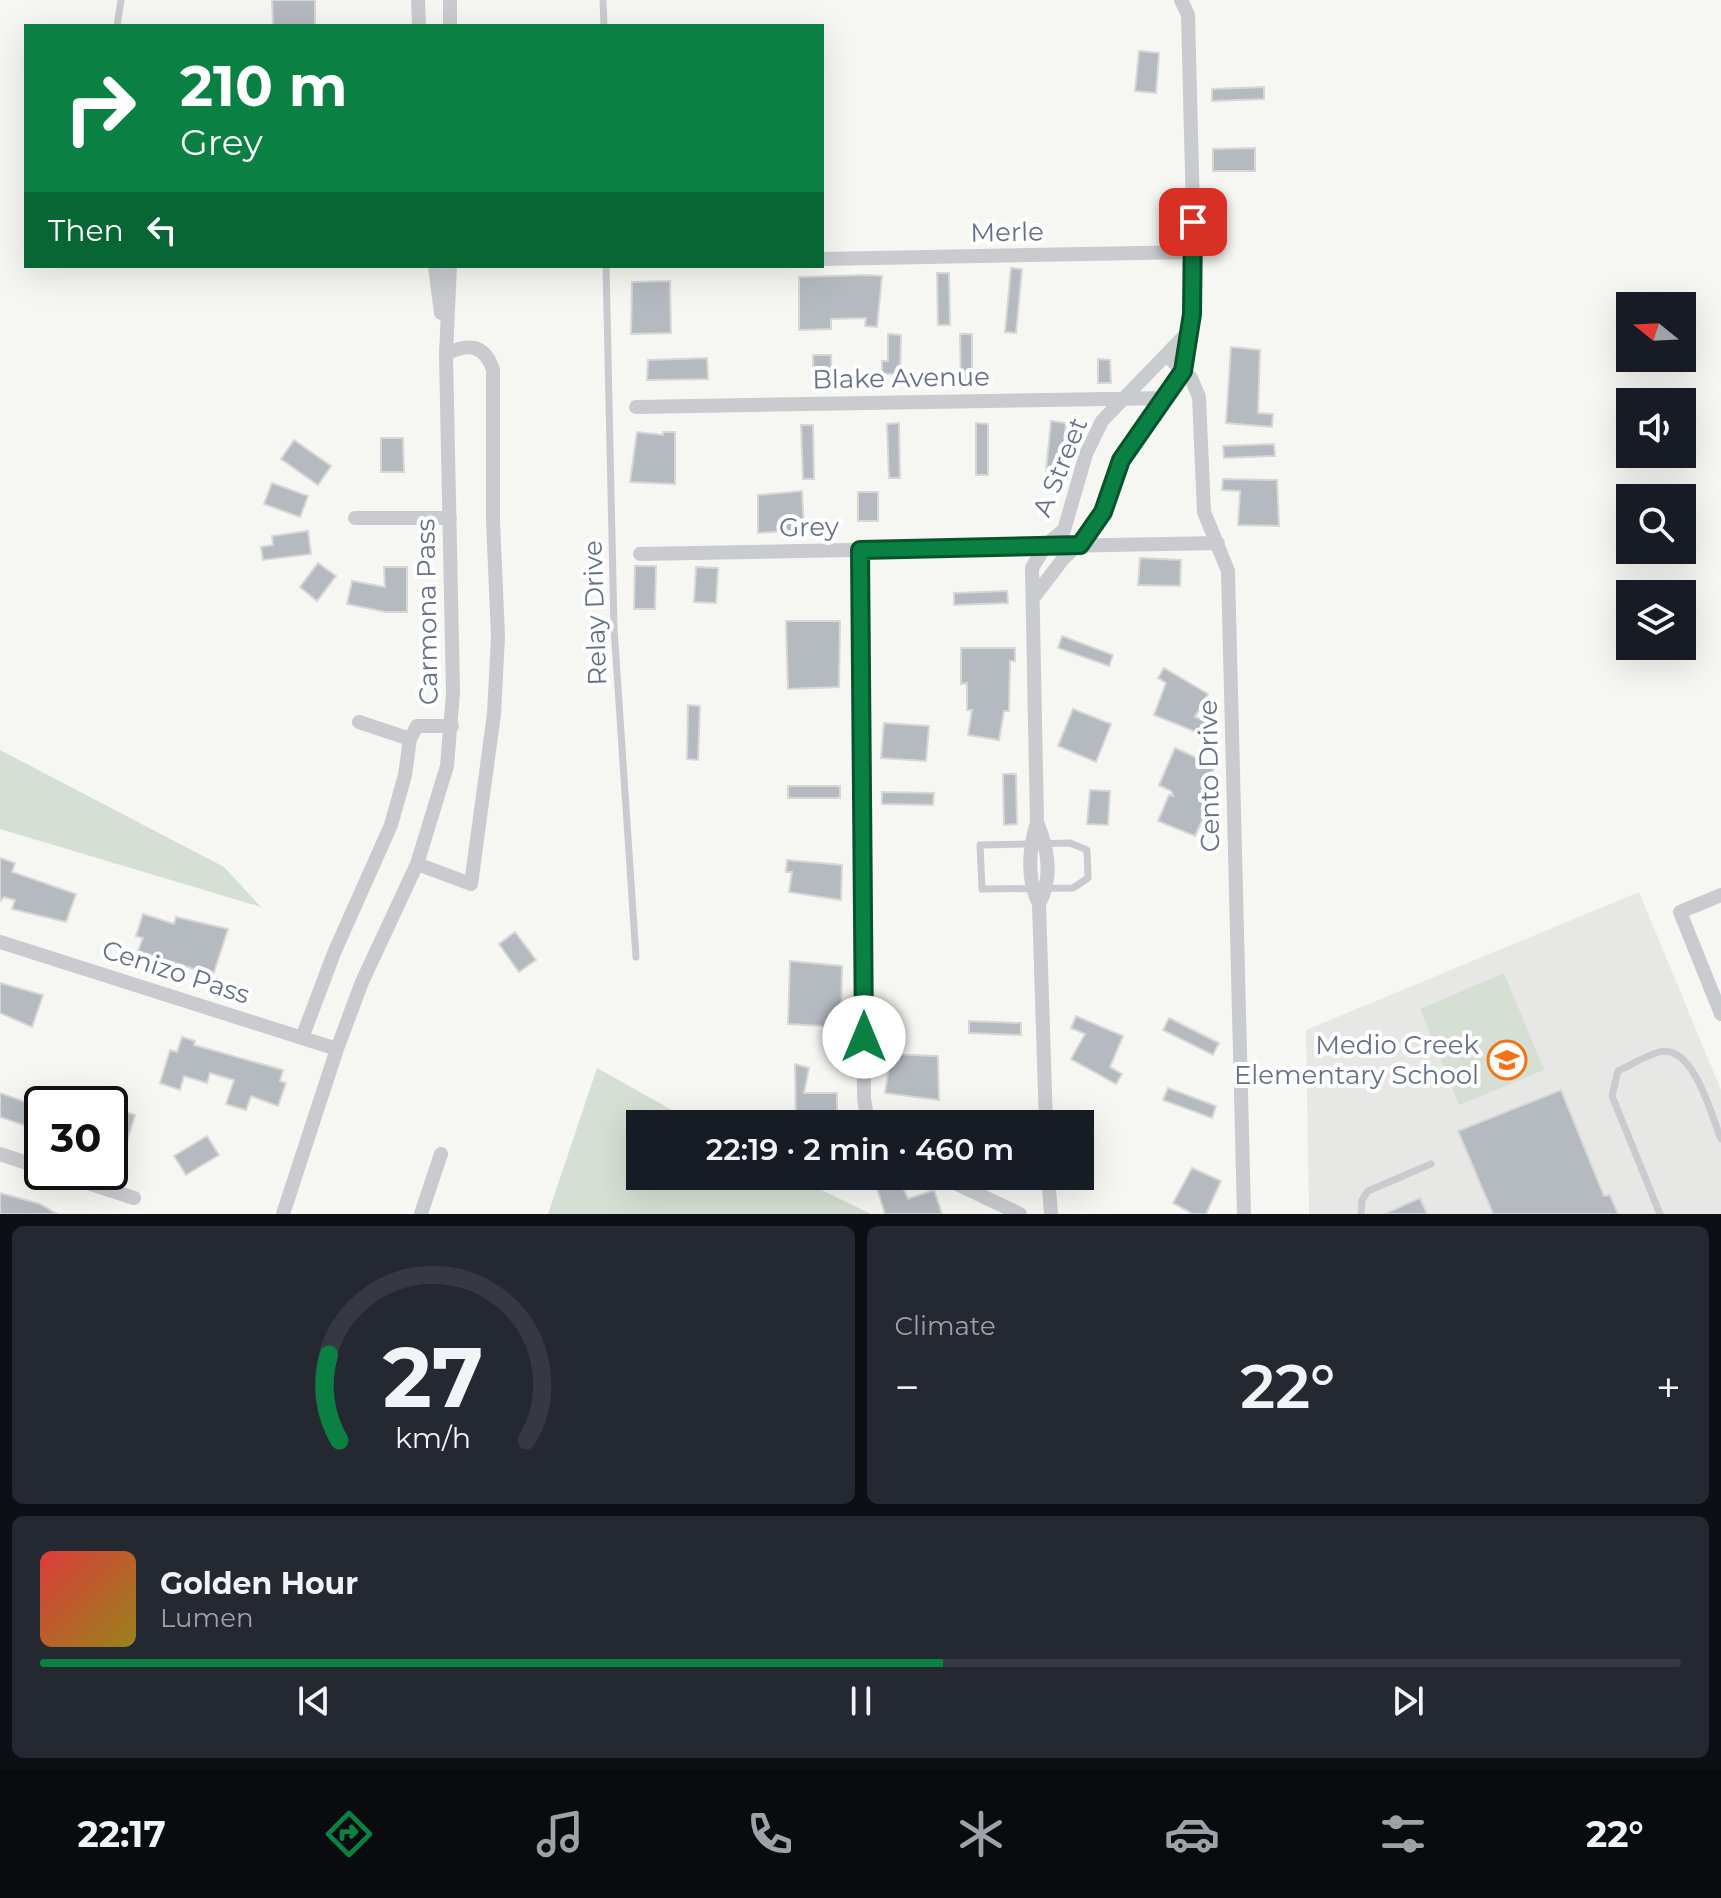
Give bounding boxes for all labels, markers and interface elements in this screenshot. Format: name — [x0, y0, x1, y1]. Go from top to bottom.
text: 210 m — [180, 52, 348, 120]
icon: right — [48, 56, 152, 160]
text: Grey — [180, 120, 263, 164]
pin — [1159, 188, 1227, 256]
icon: arrive — [1171, 200, 1215, 244]
icon: left — [140, 208, 184, 252]
text: Then — [48, 212, 124, 249]
street label: Merle — [970, 215, 1044, 249]
north arrow — [1616, 292, 1696, 372]
map controls — [1616, 292, 1696, 660]
street label: Blake Avenue — [812, 360, 990, 396]
button: sound — [1616, 388, 1696, 468]
street label: A Street — [1026, 413, 1094, 521]
button: search — [1616, 484, 1696, 564]
street label: Grey — [779, 510, 840, 544]
street label: Carmona Pass — [409, 519, 445, 705]
street label: Relay Drive — [576, 540, 614, 686]
button: layers — [1616, 580, 1696, 660]
street label: Cento Drive — [1192, 700, 1226, 852]
street label: Cenizo Pass — [98, 933, 254, 1011]
position arrow — [822, 995, 906, 1079]
place label: Medio Creek Elementary School — [1234, 1029, 1479, 1091]
school or university icon: Medio Creek Elementary School — [1486, 1039, 1528, 1081]
speed limit sign: 30 — [24, 1086, 128, 1190]
text: 22:19 · 2 min · 460 m — [706, 1131, 1014, 1168]
text: Climate — [895, 1310, 996, 1342]
text: 27 — [383, 1326, 484, 1428]
text: 22° — [1240, 1350, 1335, 1423]
text: − — [895, 1360, 920, 1414]
text: + — [1656, 1360, 1681, 1414]
text: km/h — [395, 1420, 471, 1455]
text: Golden Hour — [160, 1565, 358, 1602]
text: Lumen — [160, 1602, 253, 1634]
icon: previous — [292, 1679, 336, 1723]
icon: pause — [839, 1679, 883, 1723]
icon: next — [1386, 1679, 1430, 1723]
icon: directions — [321, 1806, 377, 1862]
icon: music — [532, 1806, 588, 1862]
icon: phone — [742, 1806, 798, 1862]
icon: climate — [953, 1806, 1009, 1862]
icon: car — [1164, 1806, 1220, 1862]
icon: filters — [1375, 1806, 1431, 1862]
text: 22:17 — [77, 1812, 166, 1856]
text: 22° — [1586, 1812, 1643, 1856]

